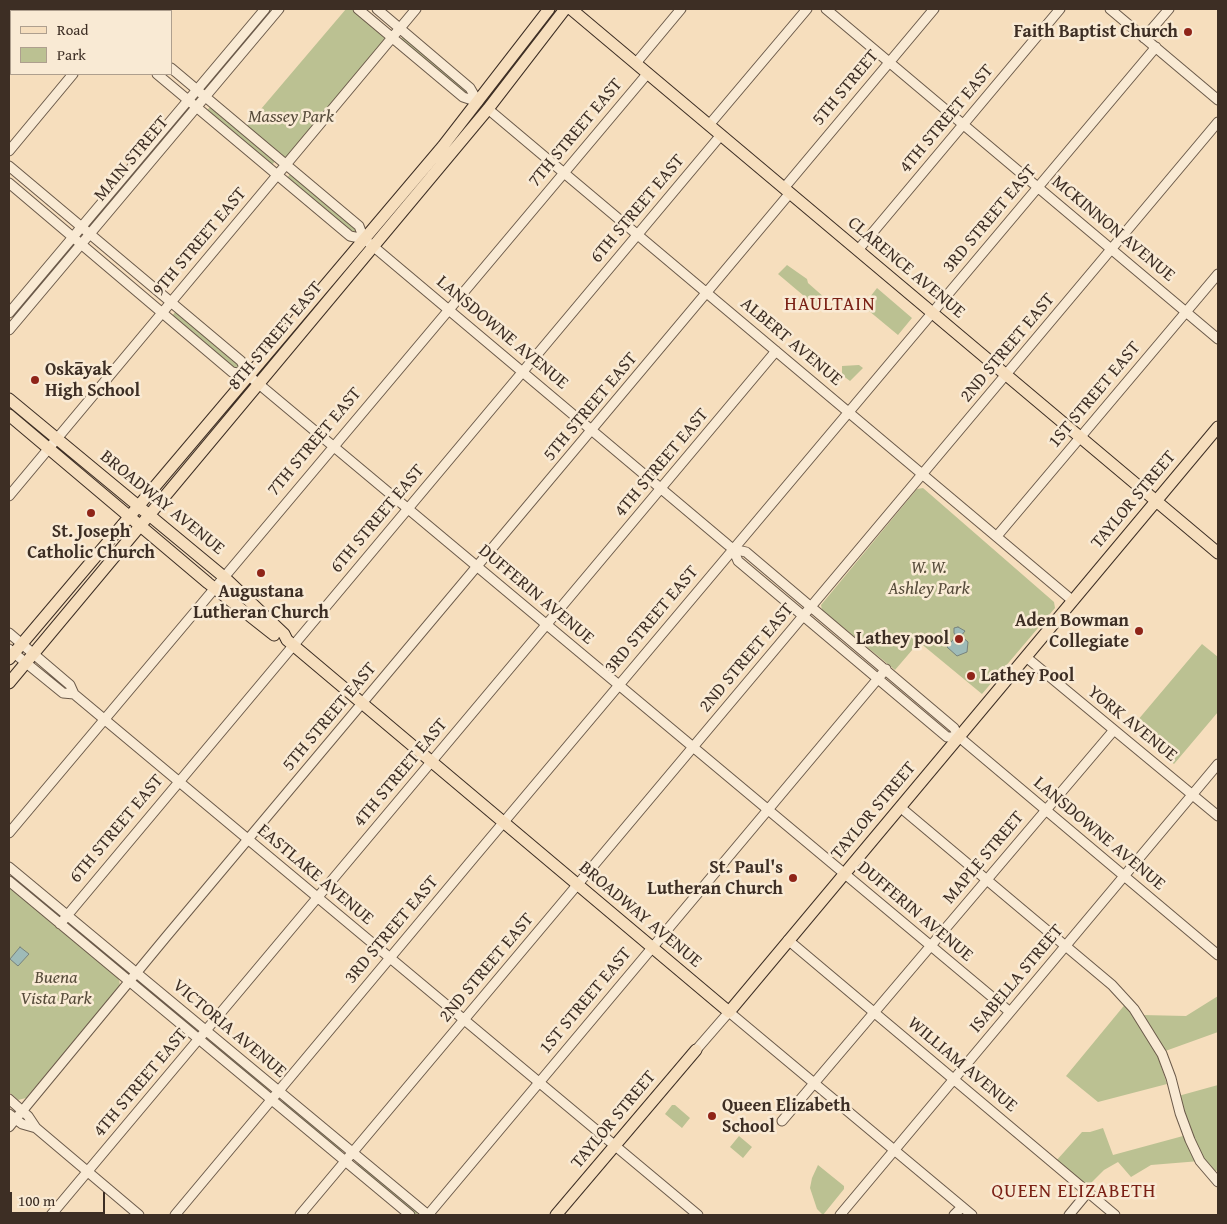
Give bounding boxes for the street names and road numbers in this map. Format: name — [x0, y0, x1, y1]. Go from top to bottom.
street label: 5TH STREET — [808, 46, 884, 130]
street label: 4TH STREET EAST — [895, 60, 999, 178]
street label: 7TH STREET EAST — [524, 74, 628, 192]
street label: MAIN STREET — [90, 112, 174, 206]
street label: 6TH STREET EAST — [586, 150, 690, 268]
street label: 3RD STREET EAST — [939, 161, 1041, 277]
street label: MCKINNON AVENUE — [1047, 171, 1179, 287]
street label: 9TH STREET EAST — [148, 183, 252, 301]
street label: CLARENCE AVENUE — [843, 213, 969, 323]
street label: LANSDOWNE AVENUE — [432, 272, 572, 394]
street label: 8TH STREET EAST — [224, 277, 328, 395]
street label: 2ND STREET EAST — [956, 289, 1060, 407]
street label: ALBERT AVENUE — [736, 293, 846, 391]
street label: 1ST STREET EAST — [1044, 338, 1146, 452]
street label: 5TH STREET EAST — [539, 348, 643, 466]
street label: 7TH STREET EAST — [263, 383, 367, 501]
street label: 4TH STREET EAST — [610, 404, 714, 522]
street label: BROADWAY AVENUE — [95, 446, 229, 560]
street label: TAYLOR STREET — [1087, 447, 1181, 553]
street label: 6TH STREET EAST — [326, 460, 430, 578]
street label: DUFFERIN AVENUE — [474, 540, 598, 650]
street label: 3RD STREET EAST — [601, 562, 703, 678]
street label: 2ND STREET EAST — [695, 599, 799, 717]
street label: 5TH STREET EAST — [278, 658, 382, 776]
street label: YORK AVENUE — [1083, 681, 1181, 767]
street label: 4TH STREET EAST — [349, 714, 453, 832]
street label: TAYLOR STREET — [827, 758, 921, 864]
street label: 6TH STREET EAST — [65, 770, 169, 888]
street label: LANSDOWNE AVENUE — [1029, 773, 1169, 895]
street label: MAPLE STREET — [939, 807, 1029, 909]
street label: EASTLAKE AVENUE — [252, 820, 378, 930]
street label: BROADWAY AVENUE — [574, 857, 706, 973]
street label: DUFFERIN AVENUE — [853, 857, 977, 967]
street label: 3RD STREET EAST — [341, 872, 443, 988]
street label: 2ND STREET EAST — [435, 909, 539, 1027]
street label: ISABELLA STREET — [965, 921, 1069, 1037]
street label: 1ST STREET EAST — [535, 944, 637, 1058]
street label: VICTORIA AVENUE — [168, 975, 290, 1083]
street label: WILLIAM AVENUE — [903, 1013, 1021, 1117]
street label: 4TH STREET EAST — [89, 1024, 193, 1142]
street label: TAYLOR STREET — [567, 1067, 661, 1173]

